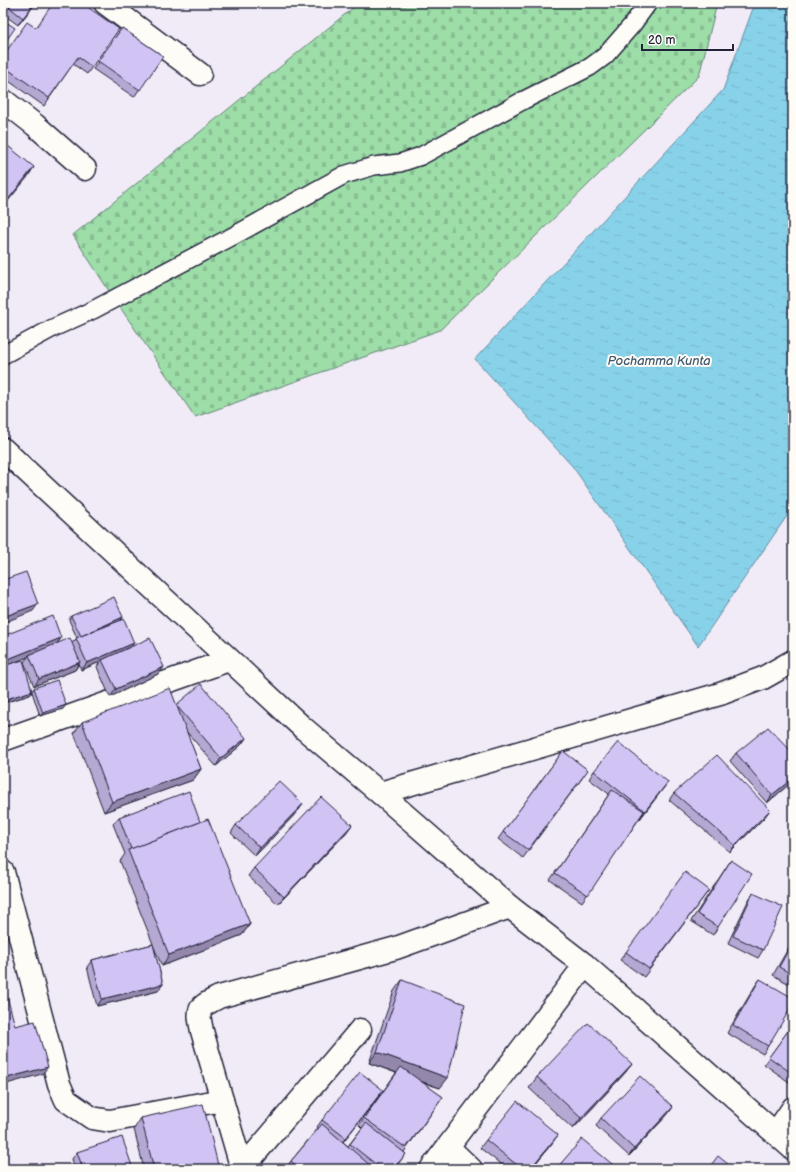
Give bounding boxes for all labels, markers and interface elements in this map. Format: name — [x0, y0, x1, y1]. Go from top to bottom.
scale bar — [642, 26, 733, 52]
text: 20 m — [648, 33, 675, 48]
water label: Pochamma Kunta — [607, 353, 711, 369]

